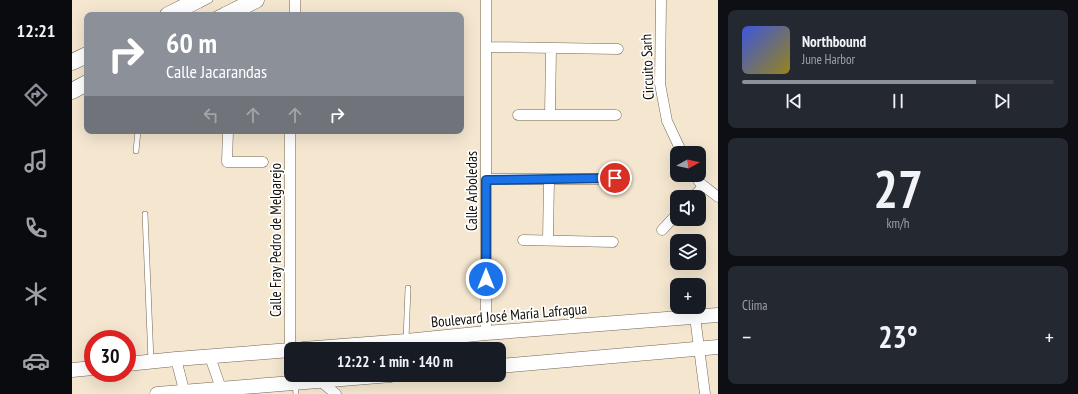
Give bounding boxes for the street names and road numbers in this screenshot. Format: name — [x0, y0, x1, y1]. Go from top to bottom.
street label: Circuito Sarh — [636, 34, 658, 100]
street label: Calle Arboledas — [462, 151, 481, 231]
street label: Calle Fray Pedro de Melgarejo — [266, 163, 285, 317]
street label: Boulevard José María Lafragua — [430, 299, 588, 331]

